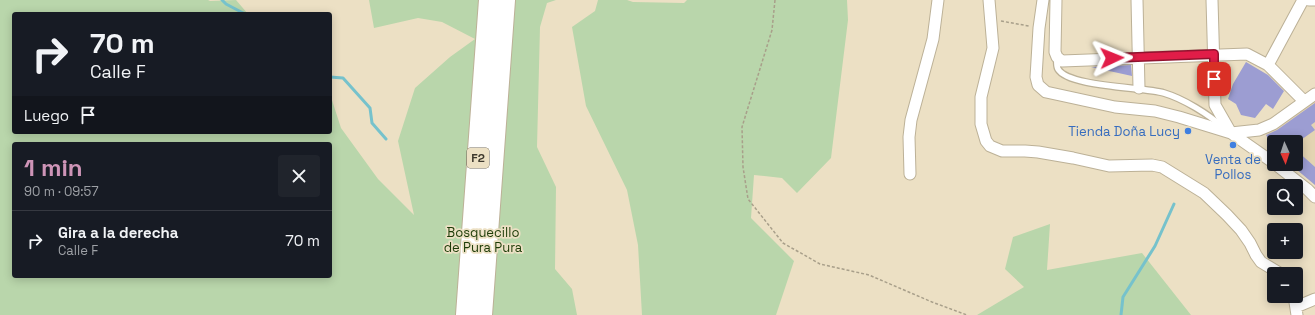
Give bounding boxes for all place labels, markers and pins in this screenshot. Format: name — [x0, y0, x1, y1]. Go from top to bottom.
pin — [1197, 62, 1231, 96]
place label: Tienda Doña Lucy — [1068, 123, 1180, 140]
marker: Tienda Doña Lucy — [1183, 126, 1193, 136]
marker: Venta de Pollos — [1228, 140, 1238, 150]
place label: Venta de Pollos — [1205, 151, 1261, 183]

